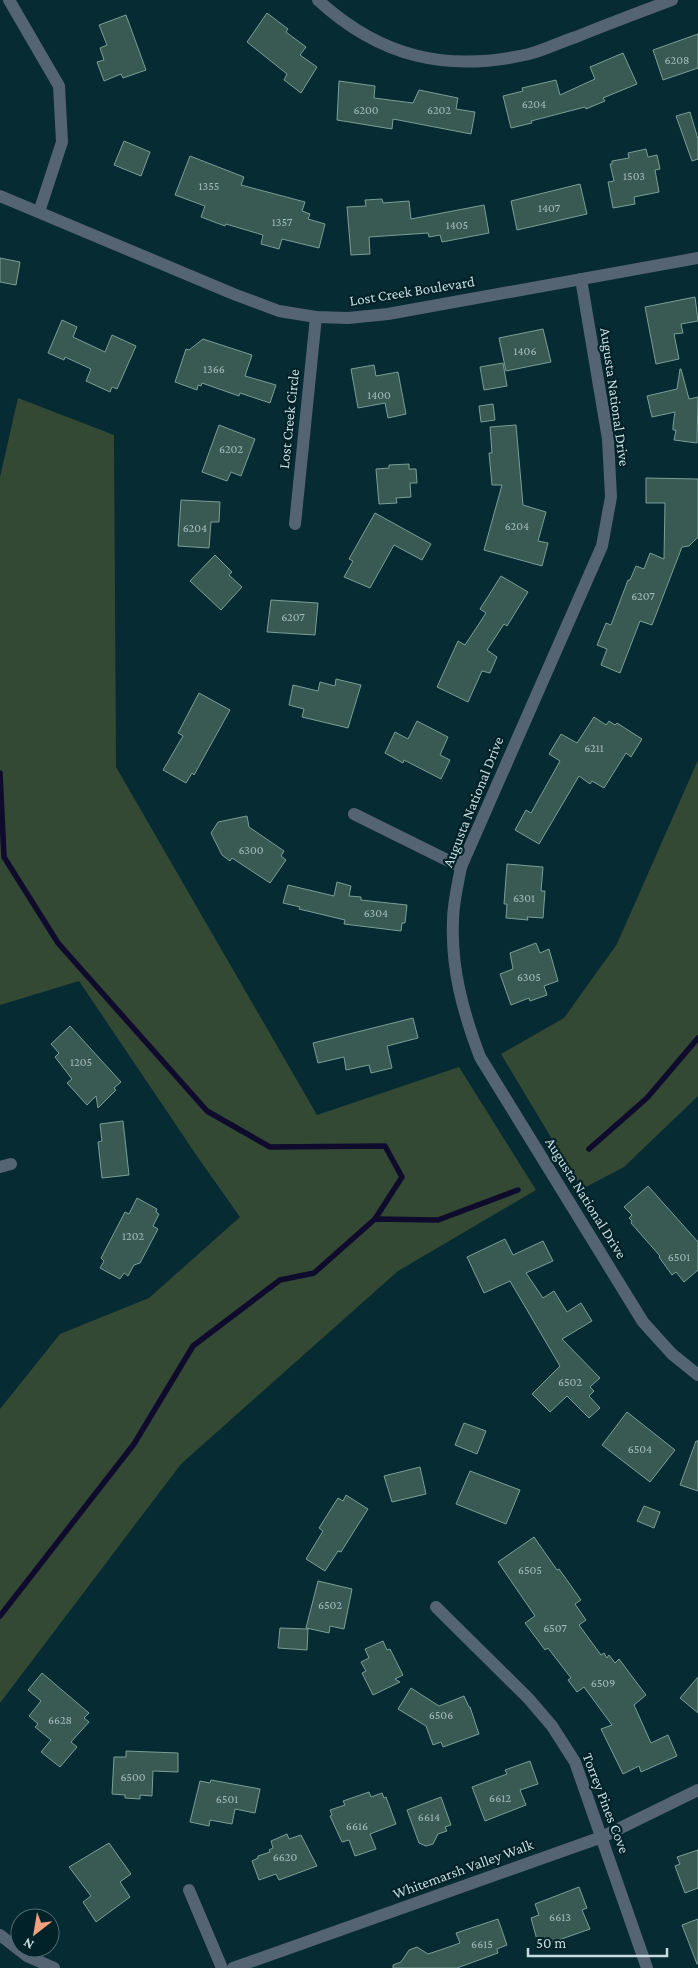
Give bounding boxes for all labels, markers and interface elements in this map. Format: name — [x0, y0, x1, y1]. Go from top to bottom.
house number: 6208 — [665, 53, 689, 67]
house number: 6204 — [522, 97, 546, 111]
house number: 6200 — [353, 103, 379, 117]
house number: 6202 — [427, 103, 451, 117]
house number: 1503 — [623, 169, 645, 183]
house number: 1355 — [199, 179, 219, 193]
house number: 1407 — [538, 201, 561, 215]
house number: 1357 — [272, 215, 293, 229]
house number: 1405 — [446, 218, 468, 232]
street label: Lost Creek Boulevard — [348, 273, 476, 309]
street label: Augusta National Drive — [596, 327, 633, 468]
house number: 1406 — [514, 344, 537, 358]
house number: 1366 — [203, 362, 225, 376]
street label: Lost Creek Circle — [276, 368, 302, 470]
house number: 1400 — [367, 388, 391, 402]
house number: 6202 — [219, 442, 243, 456]
house number: 6204 — [505, 519, 529, 533]
house number: 6204 — [183, 521, 207, 535]
house number: 6207 — [631, 589, 655, 603]
house number: 6207 — [281, 610, 305, 624]
street label: Augusta National Drive — [439, 734, 508, 870]
house number: 6211 — [584, 741, 604, 755]
house number: 6300 — [239, 843, 264, 857]
house number: 6301 — [513, 891, 535, 905]
house number: 6304 — [364, 906, 388, 920]
house number: 6305 — [517, 970, 541, 984]
house number: 1205 — [70, 1055, 92, 1069]
street label: Augusta National Drive — [541, 1135, 630, 1262]
house number: 1202 — [122, 1229, 144, 1243]
house number: 6501 — [668, 1250, 690, 1264]
house number: 6502 — [558, 1375, 582, 1389]
house number: 6504 — [628, 1442, 652, 1456]
house number: 6505 — [518, 1563, 542, 1577]
house number: 6502 — [318, 1598, 342, 1612]
house number: 6507 — [543, 1621, 567, 1635]
house number: 6509 — [591, 1676, 615, 1690]
house number: 6506 — [429, 1708, 453, 1722]
house number: 6628 — [48, 1713, 72, 1727]
street label: Torrey Pines Cove — [579, 1751, 633, 1856]
house number: 6500 — [120, 1770, 146, 1784]
house number: 6612 — [489, 1791, 511, 1805]
house number: 6501 — [216, 1792, 238, 1806]
house number: 6614 — [418, 1810, 440, 1824]
house number: 6616 — [346, 1819, 368, 1833]
street label: Whitemarsh Valley Walk — [391, 1836, 537, 1903]
house number: 6620 — [273, 1850, 297, 1864]
north arrow — [10, 1908, 60, 1958]
house number: 6613 — [549, 1910, 571, 1924]
scale bar — [528, 1926, 667, 1958]
text: N — [20, 1935, 37, 1953]
text: 50 m — [536, 1935, 566, 1951]
house number: 6615 — [471, 1937, 493, 1951]

